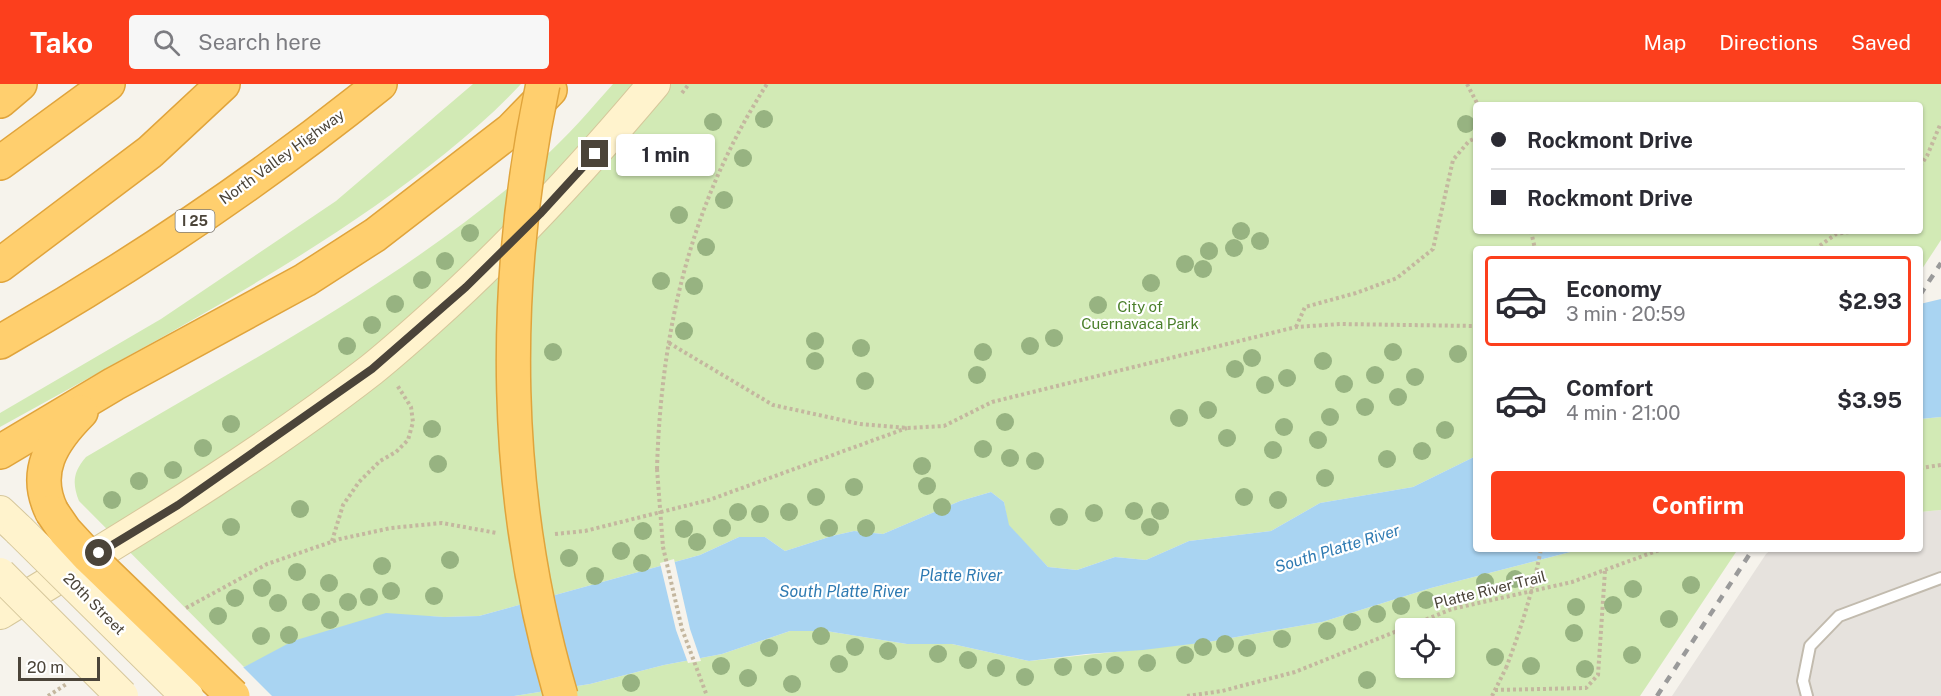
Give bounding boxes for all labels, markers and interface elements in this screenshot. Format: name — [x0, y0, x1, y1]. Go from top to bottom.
search box — [129, 15, 549, 69]
text: Tako — [30, 26, 93, 59]
icon: search — [150, 26, 183, 59]
text: Search here — [198, 29, 322, 55]
text: Map — [1644, 30, 1686, 55]
text: Directions — [1719, 30, 1818, 55]
text: Saved — [1851, 30, 1911, 55]
street label: North Valley Highway — [216, 106, 347, 208]
text: Rockmont Drive — [1527, 127, 1693, 153]
callout: 1 min — [616, 133, 715, 175]
route end — [581, 140, 608, 167]
text: 1 min — [641, 143, 690, 167]
text: Rockmont Drive — [1527, 185, 1693, 211]
road number: I 25 — [176, 210, 214, 232]
icon: car — [1494, 274, 1548, 328]
text: Economy — [1566, 276, 1662, 302]
text: $2.93 — [1838, 288, 1902, 314]
park label: City of Cuernavaca Park — [1081, 298, 1199, 332]
text: 3 min · 20:59 — [1566, 302, 1686, 326]
icon: car — [1494, 373, 1548, 427]
text: Comfort — [1566, 375, 1653, 401]
text: $3.95 — [1837, 387, 1902, 413]
text: 4 min · 21:00 — [1566, 401, 1680, 425]
button: Confirm — [1491, 471, 1905, 540]
water label: South Platte River — [1272, 520, 1403, 577]
route start — [85, 539, 112, 566]
water label: Platte River — [920, 566, 1003, 585]
street label: Platte River Trail — [1432, 567, 1548, 612]
street label: 20th Street — [60, 569, 129, 638]
water label: South Platte River — [779, 582, 910, 601]
map controls — [1395, 618, 1455, 678]
button: locate — [1395, 618, 1455, 678]
scale bar — [18, 654, 100, 682]
text: 20 m — [27, 658, 64, 677]

